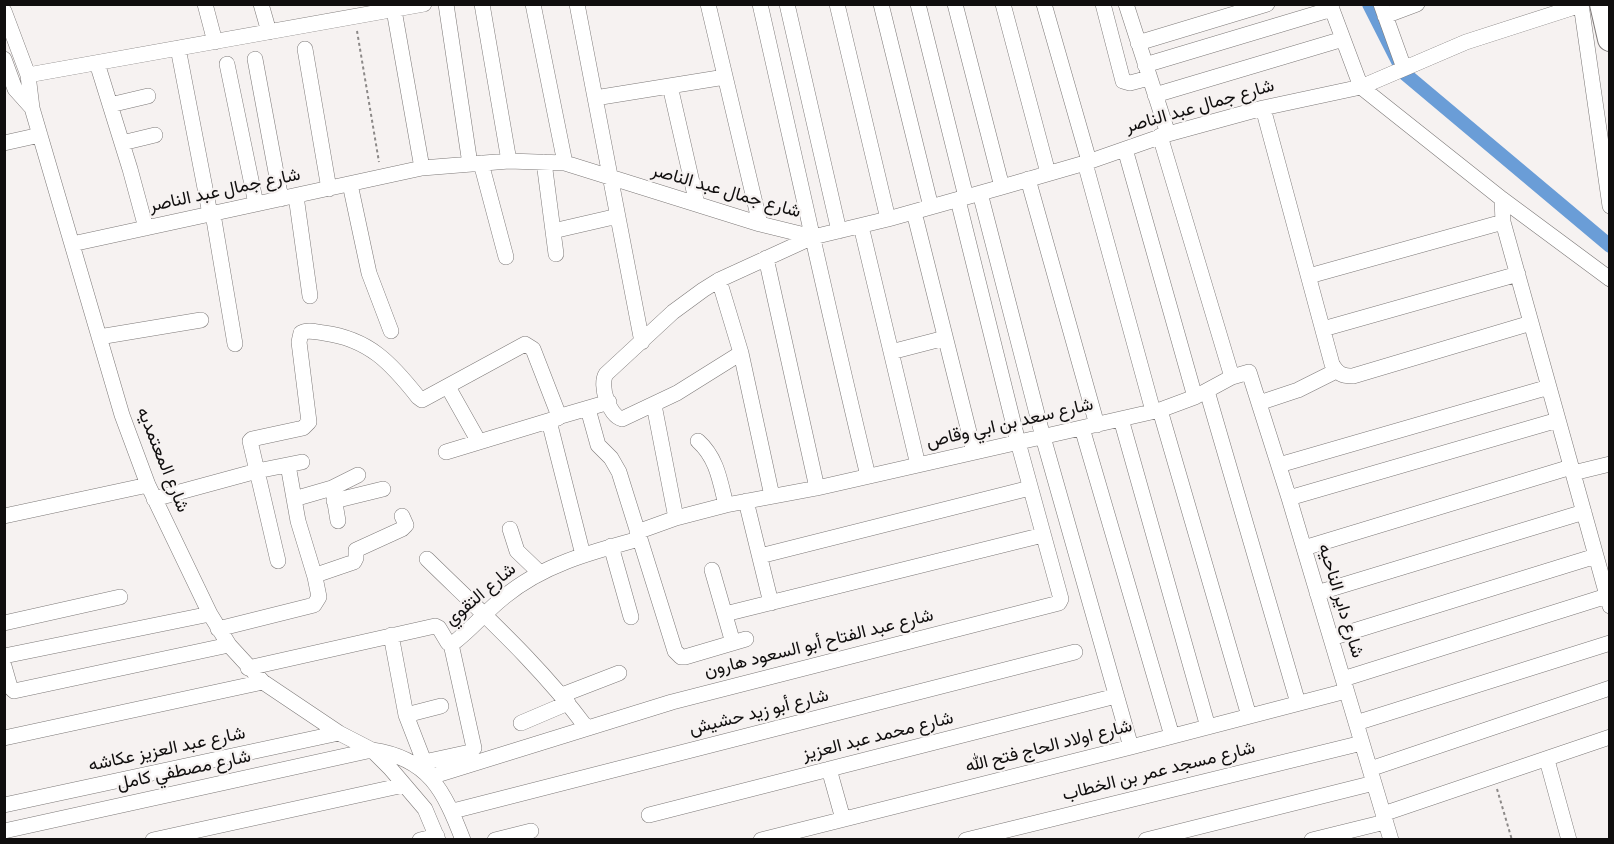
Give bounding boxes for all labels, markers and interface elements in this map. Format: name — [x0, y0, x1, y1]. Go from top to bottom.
street label: شارع جمال عبد الناصر — [1123, 75, 1277, 139]
street label: شارع جمال عبد الناصر — [649, 160, 803, 224]
street label: شارع جمال عبد الناصر — [147, 164, 303, 218]
street label: شارع سعد بن ابي وقاص — [924, 394, 1096, 454]
street label: شارع المعتمديه — [131, 404, 193, 516]
street label: شارع داير الناحيه — [1312, 541, 1368, 661]
street label: شارع التقوي — [441, 559, 521, 631]
street label: شارع عبد الفتاح أبو السعود هارون — [702, 605, 936, 683]
street label: شارع أبو زيد حشيش — [687, 685, 831, 741]
street label: شارع محمد عبد العزيز — [800, 708, 956, 766]
street label: شارع اولاد الحاج فتح الله — [963, 716, 1135, 778]
street label: شارع عبد العزيز عكاشه — [87, 723, 247, 777]
street label: شارع مسجد عمر بن الخطاب — [1060, 738, 1258, 806]
street label: شارع مصطفي كامل — [115, 746, 253, 796]

